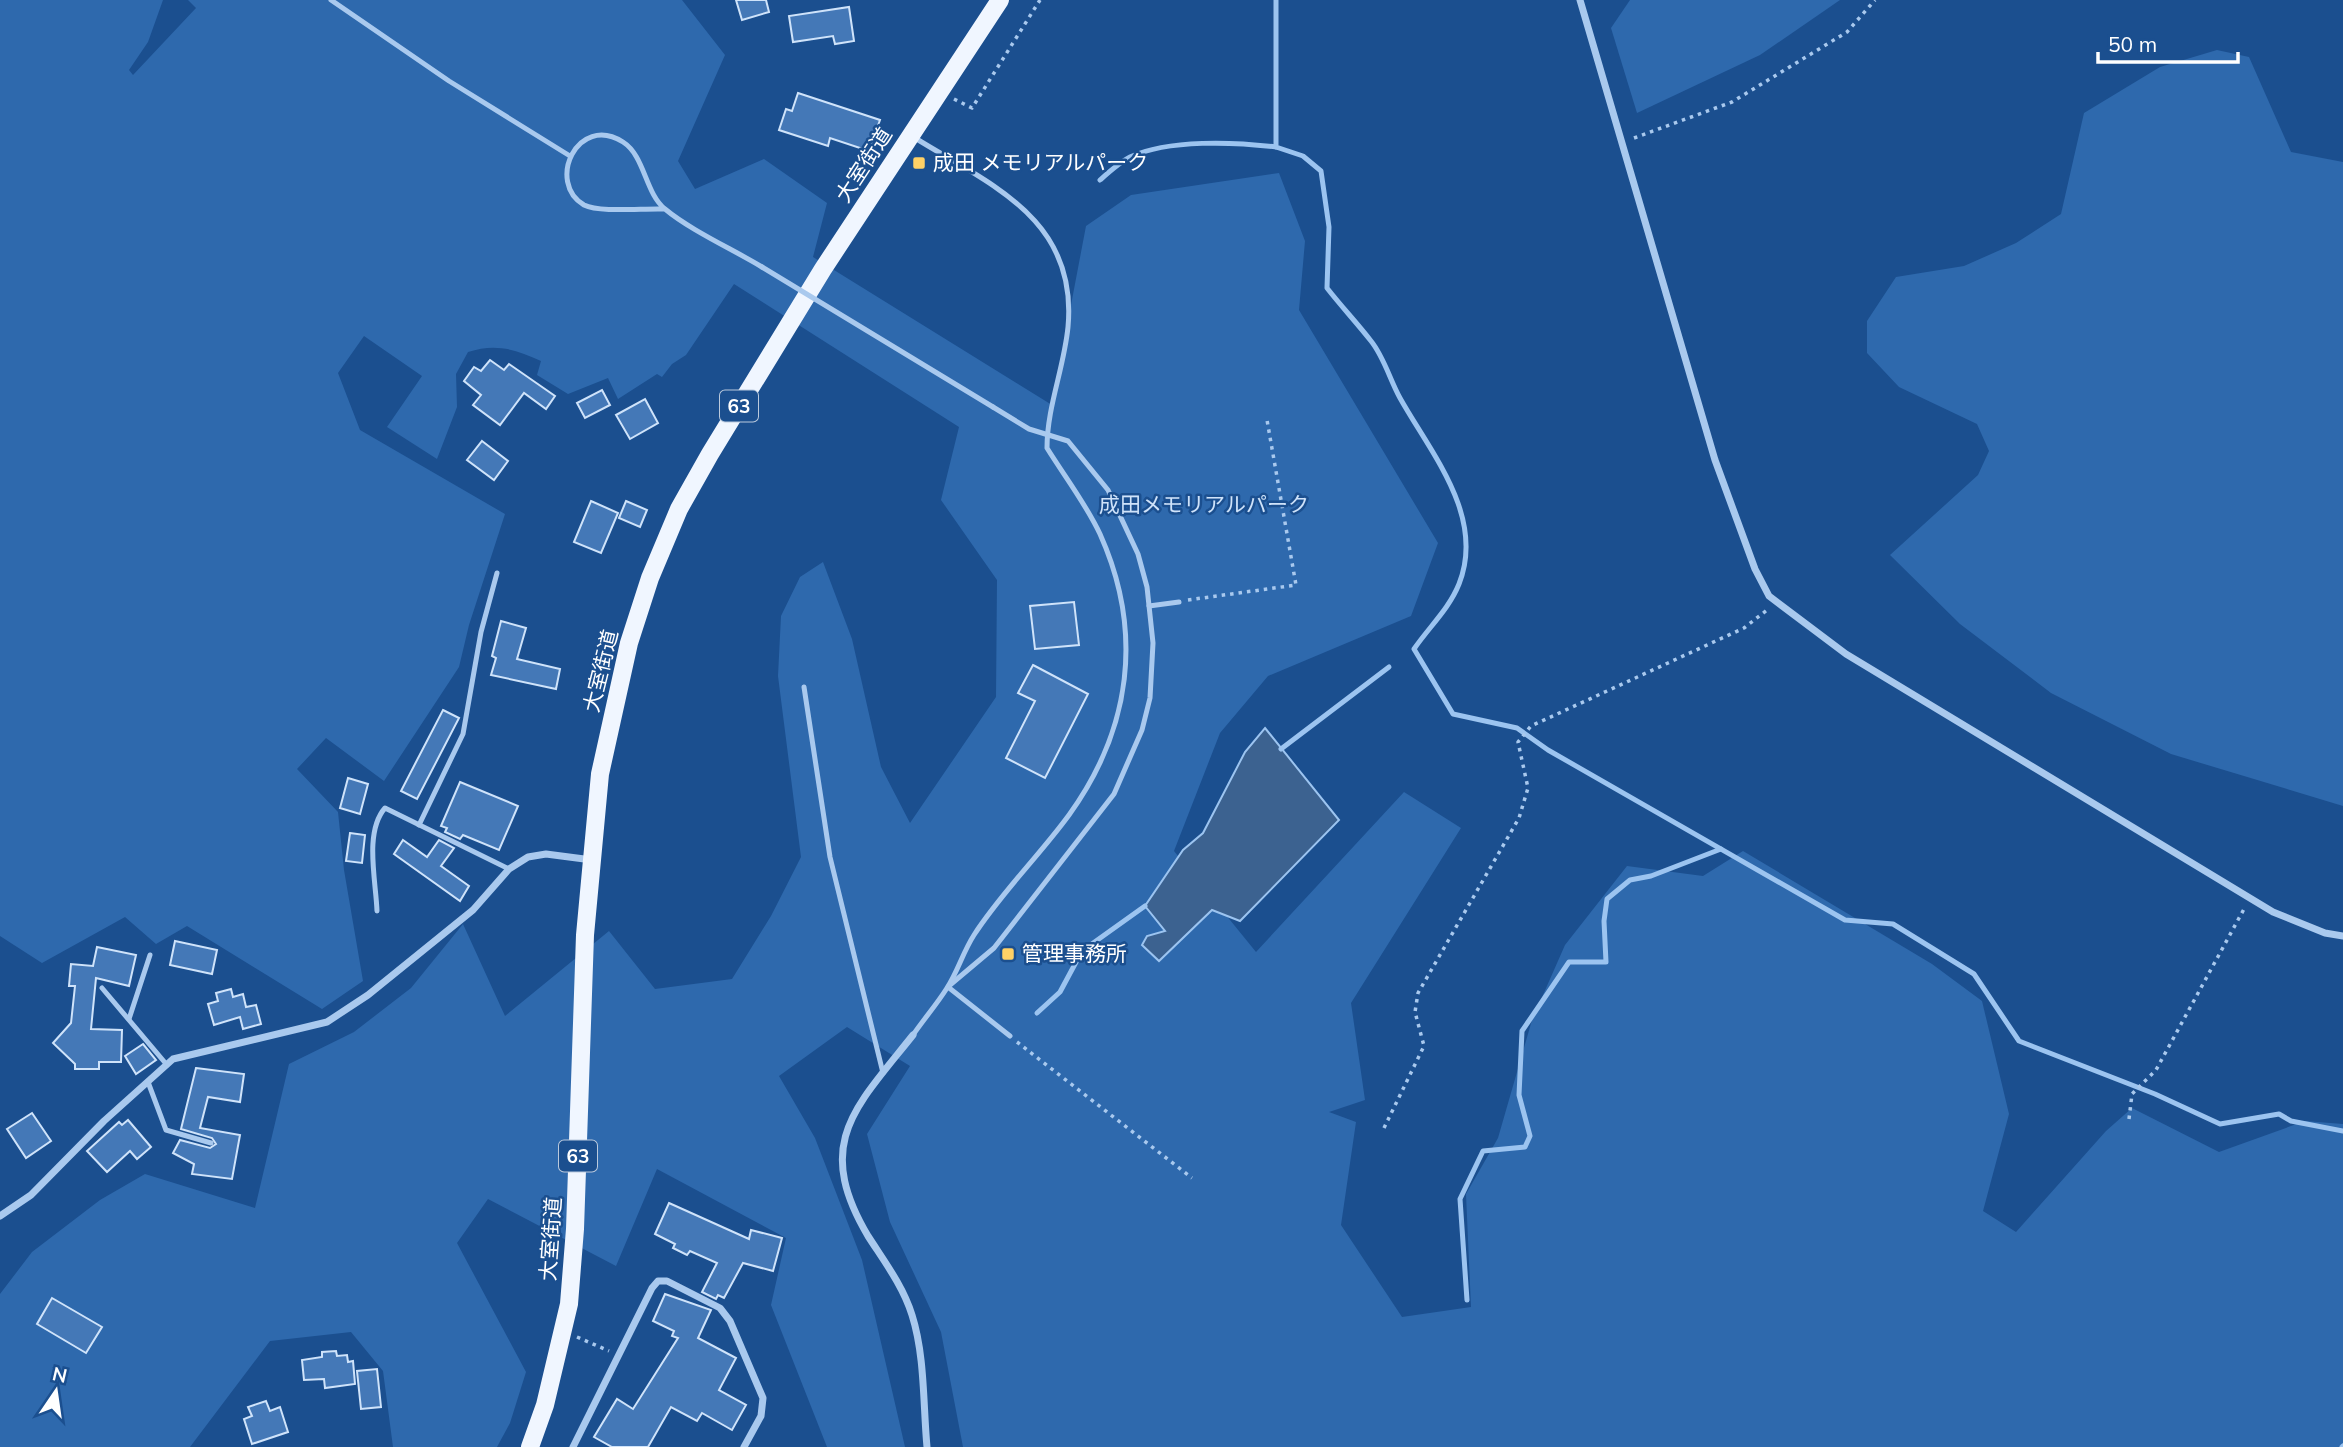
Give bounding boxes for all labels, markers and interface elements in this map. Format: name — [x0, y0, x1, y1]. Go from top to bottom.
scale bar — [2098, 21, 2238, 65]
text: 50 m — [2108, 31, 2157, 57]
street label: 大室街道 — [829, 122, 897, 207]
place label: 成田 メモリアルパーク — [933, 149, 1148, 175]
marker: 成田 メモリアルパーク — [911, 155, 927, 171]
road number: 63 — [720, 390, 758, 422]
park label: 成田メモリアルパーク — [1099, 491, 1309, 517]
street label: 大室街道 — [577, 627, 623, 715]
place label: 管理事務所 — [1022, 940, 1127, 966]
marker: 管理事務所 — [1000, 946, 1016, 962]
road number: 63 — [559, 1140, 597, 1172]
street label: 大室街道 — [534, 1196, 566, 1282]
north arrow — [21, 1356, 91, 1426]
text: N — [50, 1361, 70, 1388]

